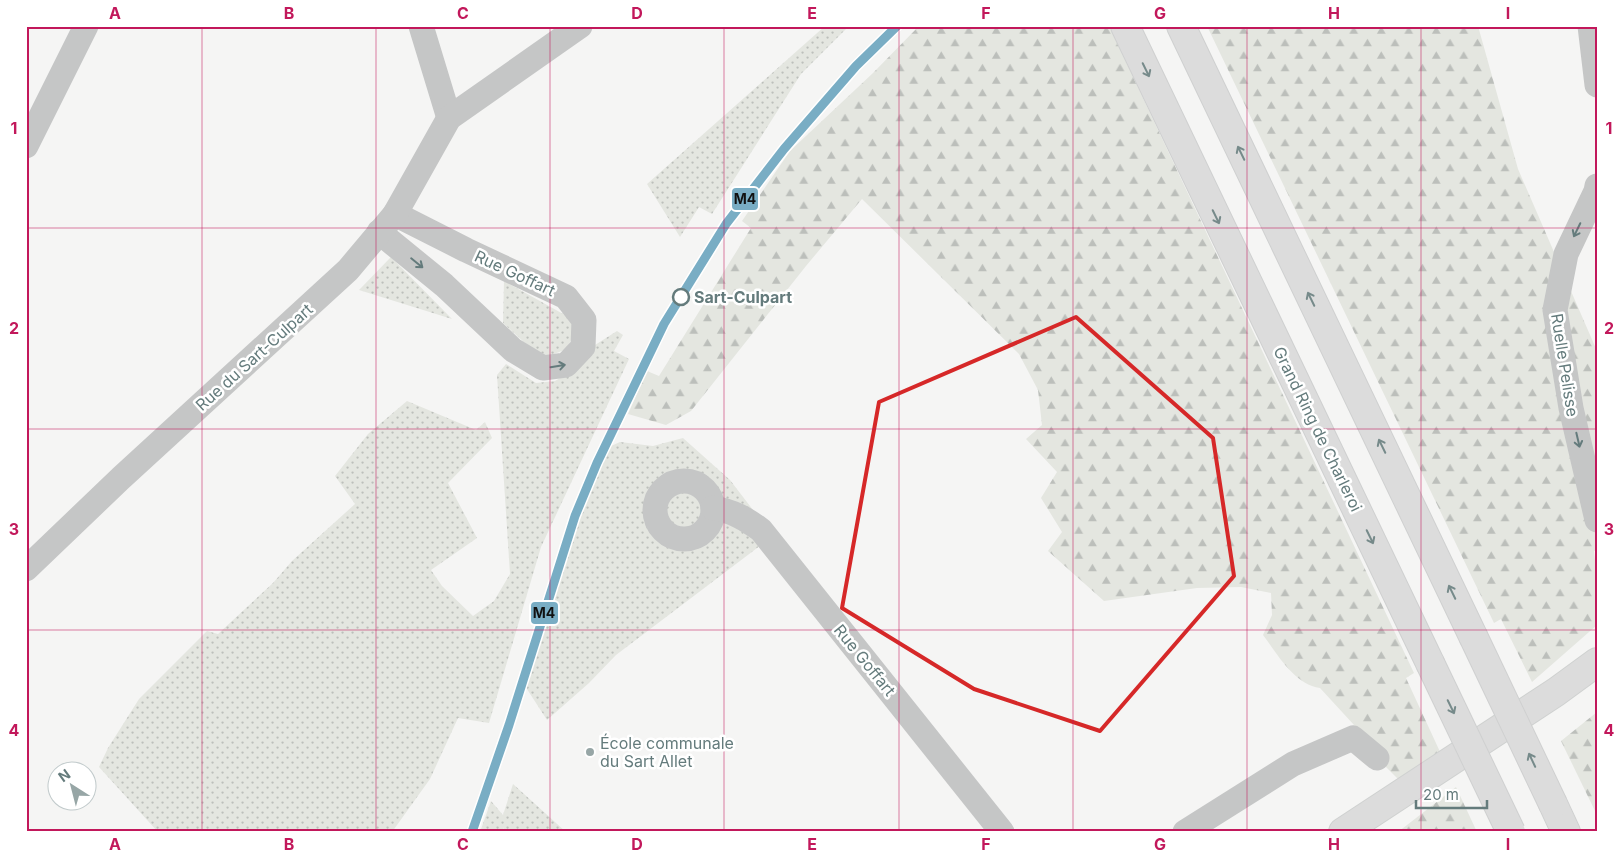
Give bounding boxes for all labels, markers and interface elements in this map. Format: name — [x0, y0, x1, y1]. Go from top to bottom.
text: A — [109, 3, 121, 23]
text: B — [284, 3, 294, 23]
text: C — [457, 3, 469, 23]
text: D — [631, 3, 643, 23]
text: E — [807, 3, 817, 23]
text: F — [981, 3, 991, 23]
text: G — [1154, 3, 1166, 23]
text: H — [1328, 3, 1340, 23]
text: I — [1506, 3, 1510, 23]
one-way arrow — [1142, 62, 1151, 77]
text: 1 — [11, 118, 17, 138]
text: 1 — [1606, 118, 1612, 138]
one-way arrow — [1236, 146, 1245, 161]
line badge: M4 — [731, 187, 759, 211]
text: M4 — [734, 190, 756, 207]
one-way arrow — [1212, 209, 1222, 224]
one-way arrow — [1572, 222, 1581, 237]
street label: Rue Goffart — [472, 246, 558, 300]
one-way arrow — [411, 257, 424, 268]
place label: Sart-Culpart — [694, 287, 792, 307]
marker: Sart-Culpart — [672, 288, 690, 306]
one-way arrow — [1306, 292, 1316, 307]
street label: Rue du Sart-Culpart — [191, 299, 317, 415]
street label: Ruelle Pelisse — [1547, 312, 1583, 418]
text: 2 — [9, 318, 19, 338]
text: 2 — [1604, 318, 1614, 338]
street label: Grand Ring de Charleroi — [1269, 343, 1367, 515]
one-way arrow — [550, 360, 566, 370]
one-way arrow — [1574, 431, 1583, 447]
one-way arrow — [1376, 439, 1386, 454]
text: 3 — [9, 519, 19, 539]
text: 3 — [1604, 519, 1614, 539]
one-way arrow — [1366, 529, 1375, 544]
one-way arrow — [1447, 585, 1456, 600]
line badge: M4 — [530, 601, 559, 625]
text: M4 — [533, 604, 555, 621]
street label: Rue Goffart — [830, 620, 900, 700]
one-way arrow — [1447, 699, 1456, 714]
text: 4 — [9, 720, 20, 740]
text: 4 — [1604, 720, 1615, 740]
place label: École communale du Sart Allet — [600, 733, 734, 771]
marker: École communale du Sart Allet — [584, 746, 596, 758]
one-way arrow — [1526, 753, 1536, 768]
north arrow — [48, 760, 98, 810]
text: N — [55, 765, 73, 785]
scale bar — [1416, 778, 1487, 810]
text: 20 m — [1423, 785, 1459, 804]
text: A — [109, 834, 121, 854]
text: B — [284, 834, 294, 854]
text: C — [457, 834, 469, 854]
text: D — [631, 834, 643, 854]
text: E — [807, 834, 817, 854]
text: F — [981, 834, 991, 854]
text: G — [1154, 834, 1166, 854]
text: H — [1328, 834, 1340, 854]
text: I — [1506, 834, 1510, 854]

